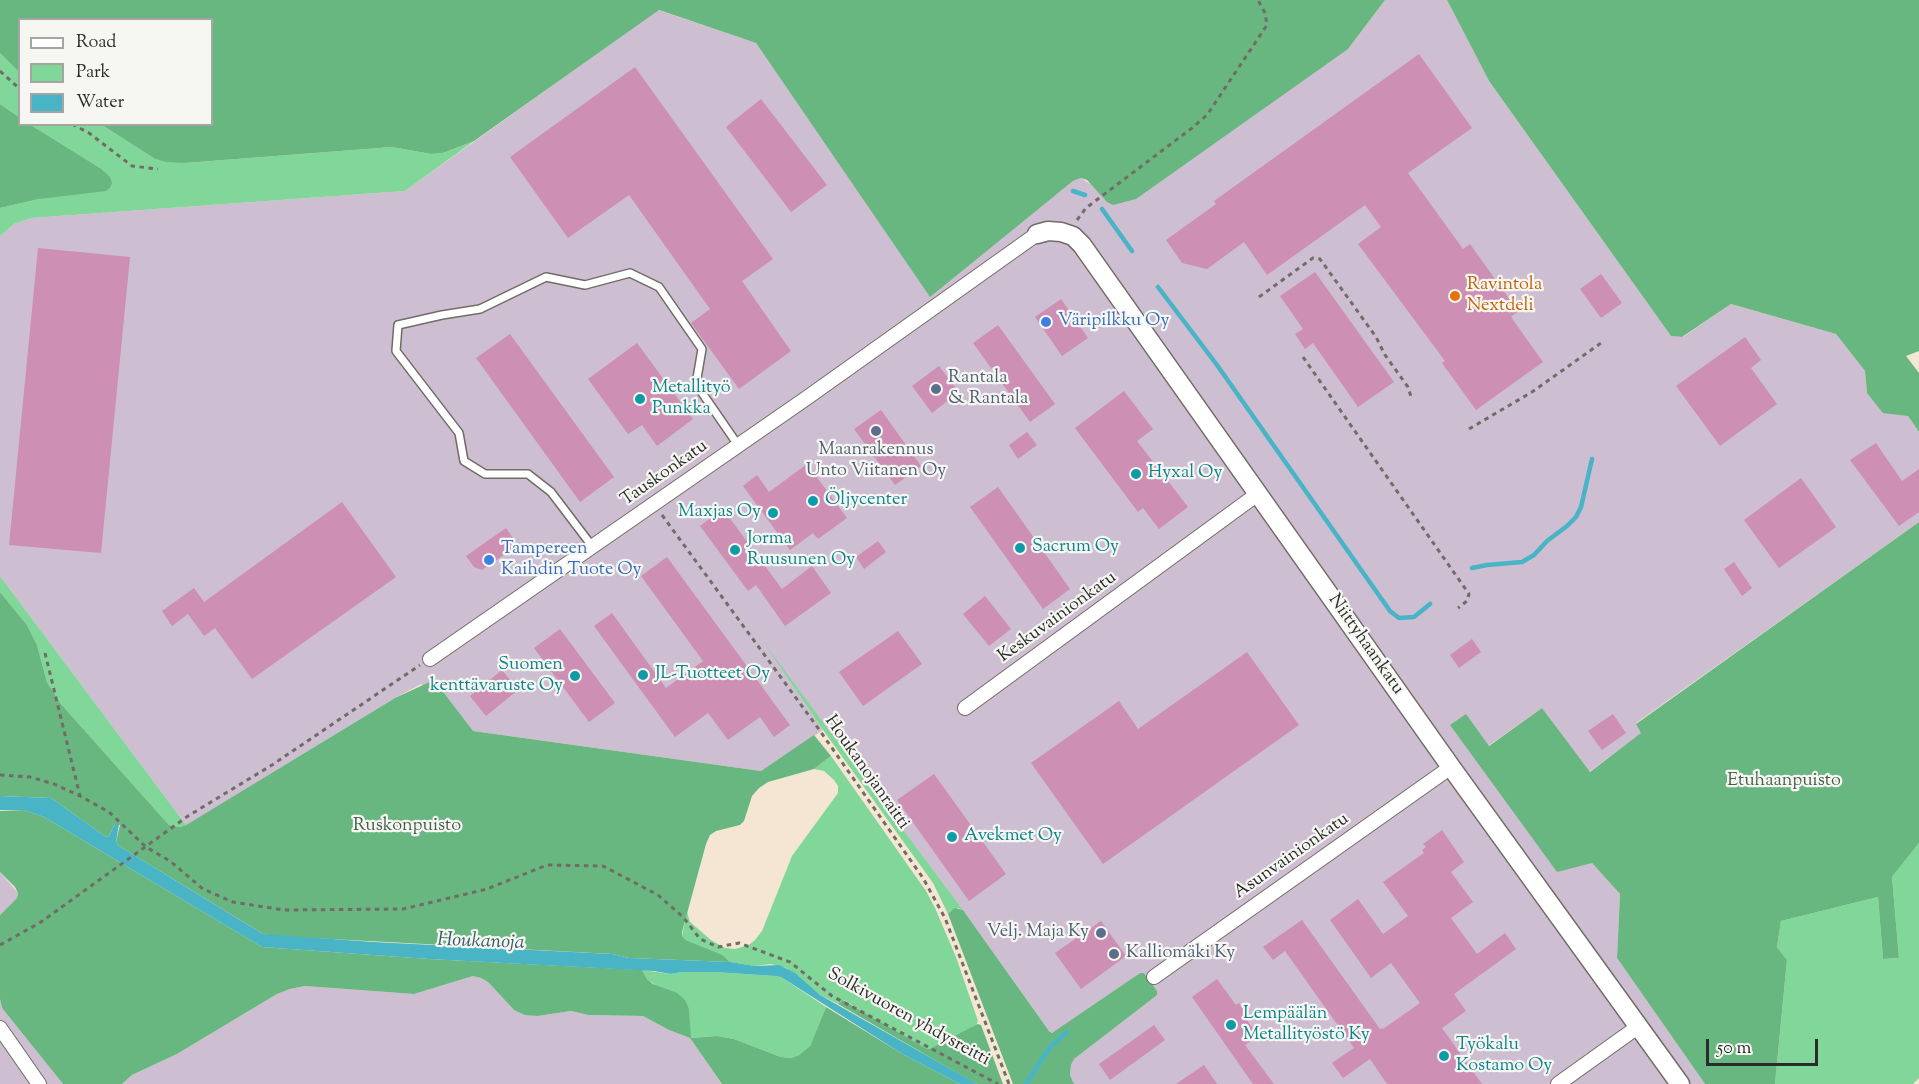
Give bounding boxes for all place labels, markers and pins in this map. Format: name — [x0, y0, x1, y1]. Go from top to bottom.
place label: Ravintola Nextdeli — [1467, 275, 1542, 318]
marker: Ravintola Nextdeli — [1448, 289, 1462, 303]
place label: Väripilkku Oy — [1058, 311, 1169, 333]
marker: Väripilkku Oy — [1039, 315, 1053, 329]
place label: Rantala & Rantala — [948, 368, 1028, 410]
place label: Metallityö Punkka — [652, 378, 731, 420]
marker: Rantala & Rantala — [929, 382, 943, 396]
marker: Metallityö Punkka — [633, 392, 647, 406]
marker: Maanrakennus Unto Viitanen Oy — [869, 424, 883, 438]
place label: Maanrakennus Unto Viitanen Oy — [806, 440, 946, 482]
place label: Hyxal Oy — [1148, 463, 1222, 485]
marker: Hyxal Oy — [1129, 467, 1143, 481]
place label: Öljycenter — [825, 490, 907, 512]
marker: Öljycenter — [806, 494, 820, 508]
place label: Maxjas Oy — [678, 502, 761, 524]
marker: Maxjas Oy — [766, 506, 780, 520]
place label: Jorma Ruusunen Oy — [747, 529, 855, 572]
place label: Sacrum Oy — [1032, 537, 1119, 559]
place label: Tampereen Kaihdin Tuote Oy — [501, 539, 641, 582]
marker: Sacrum Oy — [1013, 541, 1027, 555]
marker: Jorma Ruusunen Oy — [728, 543, 742, 557]
marker: Tampereen Kaihdin Tuote Oy — [482, 553, 496, 567]
place label: Suomen kenttävaruste Oy — [430, 655, 563, 698]
place label: JL-Tuotteet Oy — [655, 664, 770, 686]
marker: JL-Tuotteet Oy — [636, 668, 650, 682]
marker: Suomen kenttävaruste Oy — [568, 669, 582, 683]
place label: Avekmet Oy — [964, 826, 1062, 848]
marker: Avekmet Oy — [945, 830, 959, 844]
place label: Velj. Maja Ky — [987, 922, 1089, 944]
marker: Velj. Maja Ky — [1094, 926, 1108, 940]
place label: Kalliomäki Ky — [1126, 943, 1235, 965]
marker: Kalliomäki Ky — [1107, 947, 1121, 961]
place label: Lempäälän Metallityöstö Ky — [1243, 1004, 1370, 1046]
marker: Lempäälän Metallityöstö Ky — [1224, 1018, 1238, 1032]
place label: Työkalu Kostamo Oy — [1456, 1035, 1552, 1078]
marker: Työkalu Kostamo Oy — [1437, 1049, 1451, 1063]

